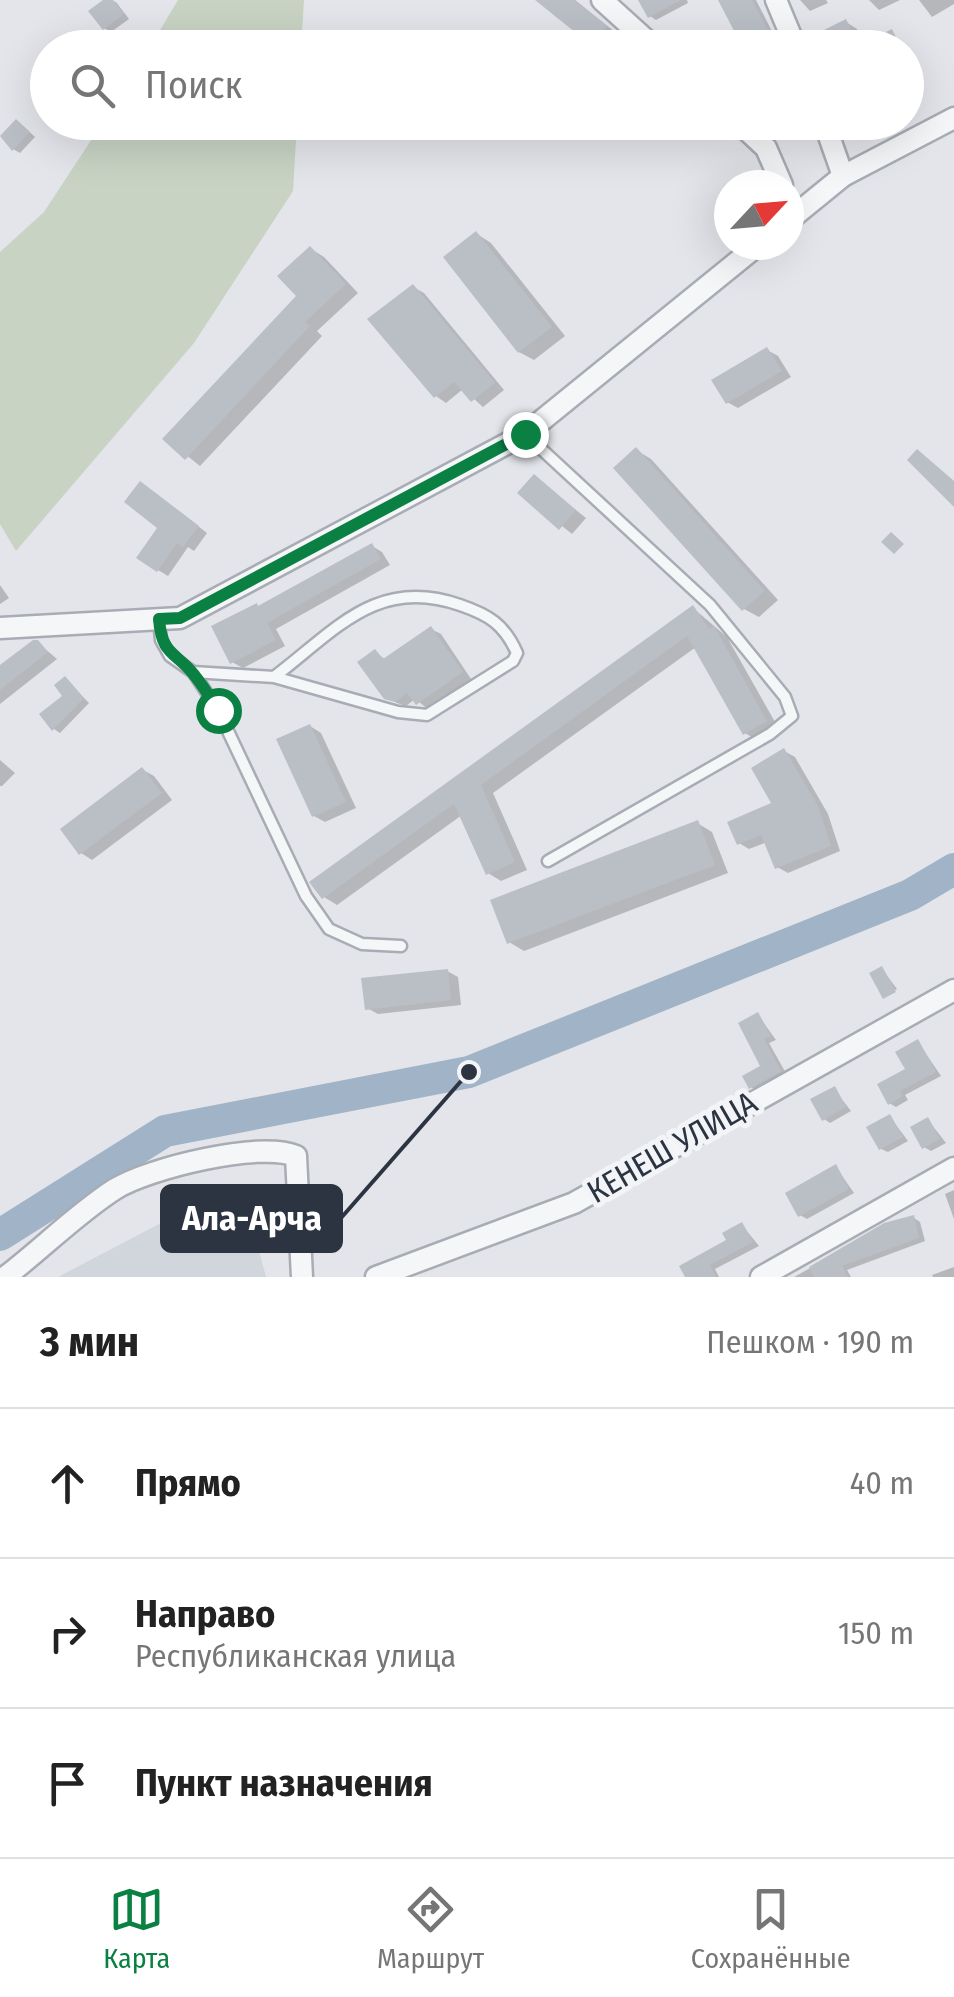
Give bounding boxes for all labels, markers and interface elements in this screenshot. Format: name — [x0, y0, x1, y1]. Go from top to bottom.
search box — [30, 30, 924, 140]
icon: search — [65, 58, 120, 113]
text: Поиск — [145, 62, 242, 108]
north arrow — [714, 170, 804, 260]
route end — [503, 412, 549, 458]
route start — [196, 688, 242, 734]
street label: КЕНЕШ УЛИЦА — [580, 1083, 764, 1211]
callout: Ала-Арча — [162, 1186, 341, 1251]
text: Ала-Арча — [181, 1197, 322, 1239]
text: 3 мин — [40, 1317, 139, 1367]
text: Пешком · 190 m — [706, 1323, 914, 1361]
icon: ahead — [40, 1456, 95, 1511]
text: Прямо — [135, 1460, 241, 1506]
text: 40 m — [850, 1464, 914, 1502]
text: Направо — [135, 1591, 275, 1637]
icon: right — [40, 1606, 95, 1661]
text: 150 m — [838, 1614, 914, 1652]
text: Республиканская улица — [135, 1637, 456, 1675]
icon: arrive — [40, 1756, 95, 1811]
text: Пункт назначения — [135, 1760, 433, 1806]
tab: Карта — [103, 1882, 170, 1975]
tab: Маршрут — [377, 1882, 484, 1975]
tab: Сохранённые — [691, 1882, 851, 1975]

